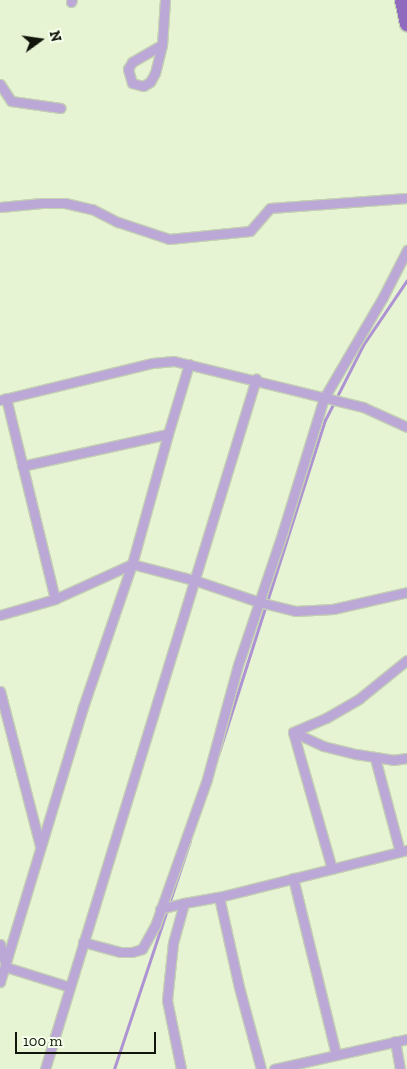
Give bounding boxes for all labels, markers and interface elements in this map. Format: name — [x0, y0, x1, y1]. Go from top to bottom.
north arrow — [15, 15, 65, 65]
text: N — [46, 29, 65, 43]
scale bar — [18, 1022, 159, 1054]
text: 100 m — [23, 1032, 62, 1050]

